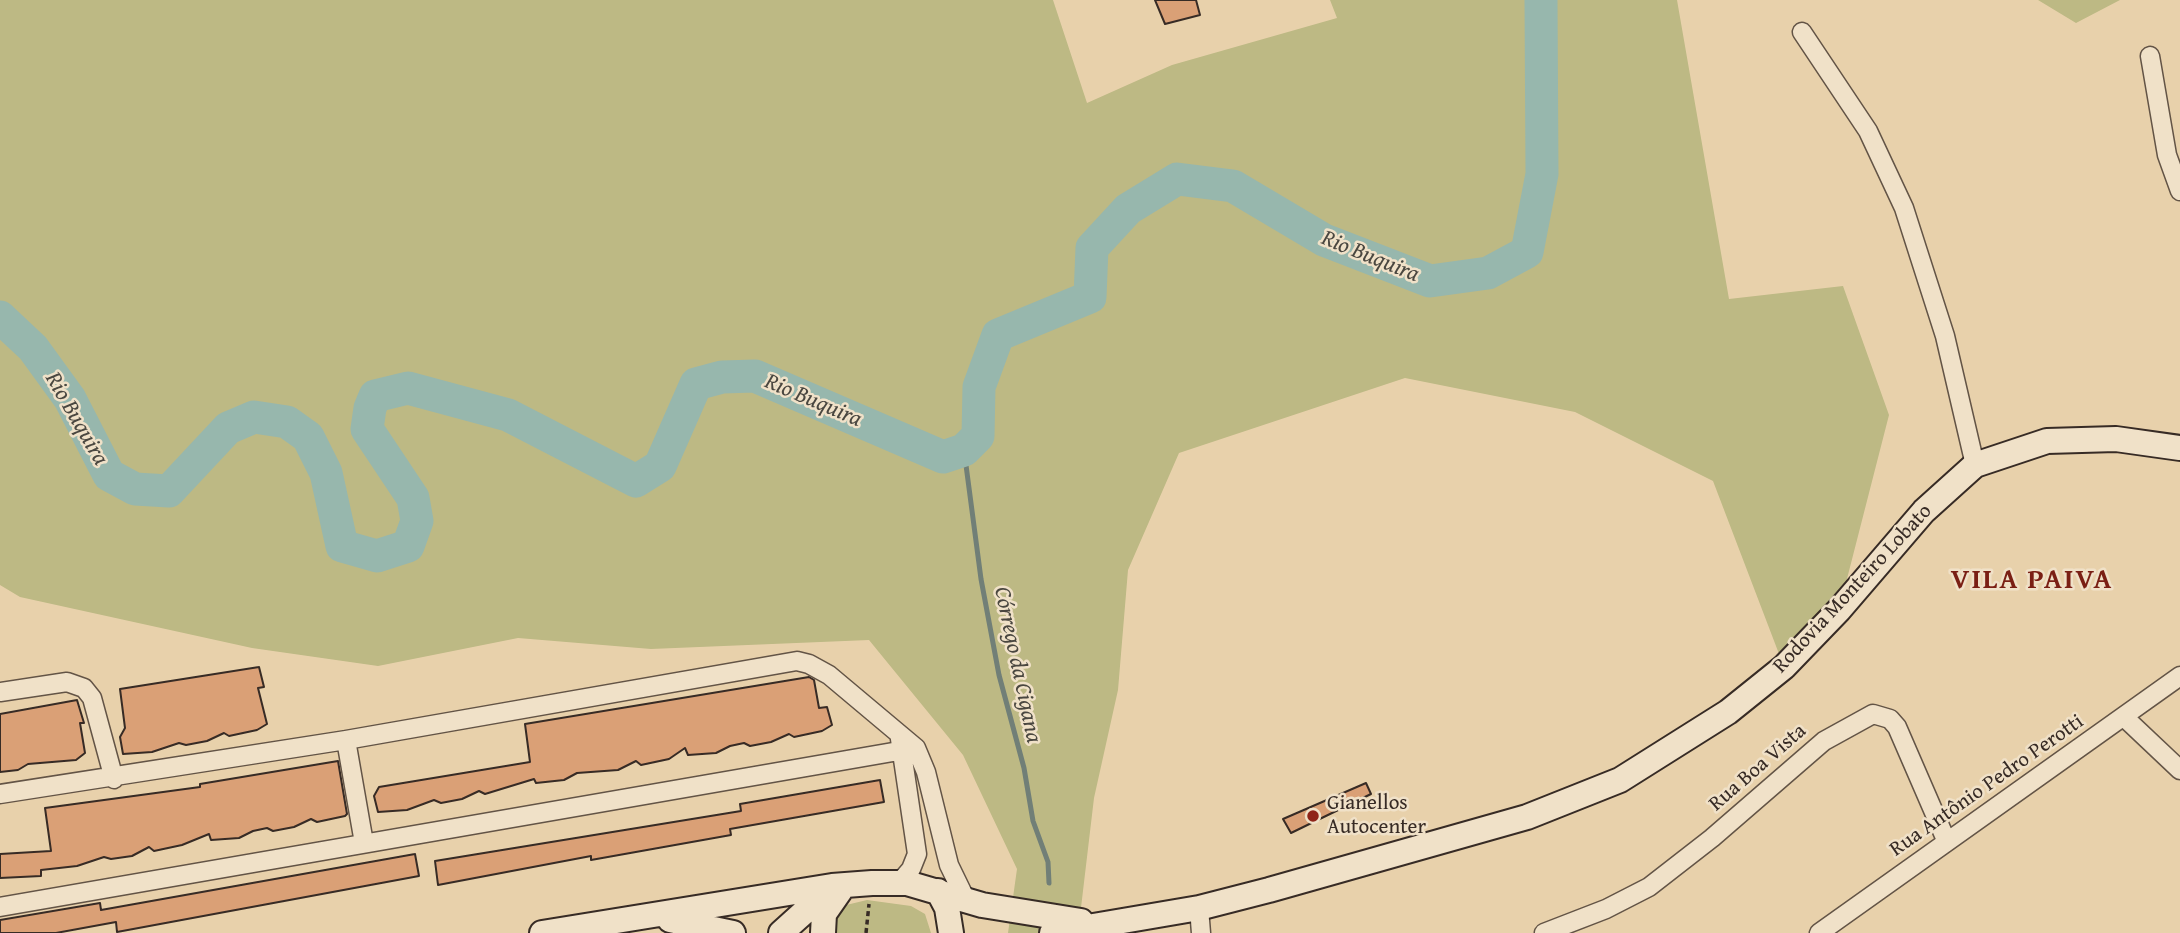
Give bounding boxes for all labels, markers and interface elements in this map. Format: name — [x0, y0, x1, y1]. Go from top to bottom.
water label: Rio Buquira — [1317, 225, 1423, 289]
water label: Rio Buquira — [38, 368, 114, 470]
water label: Rio Buquira — [760, 368, 866, 434]
street label: Rodovia Monteiro Lobato — [1768, 499, 1938, 679]
district label: VILA PAIVA — [1952, 564, 2112, 598]
water label: Córrego da Cigana — [987, 585, 1047, 745]
street label: Rua Antônio Pedro Perotti — [1885, 710, 2089, 862]
street label: Rua Boa Vista — [1704, 719, 1812, 817]
place label: Gianellos Autocenter — [1327, 791, 1426, 841]
marker: Gianellos Autocenter — [1305, 808, 1321, 824]

